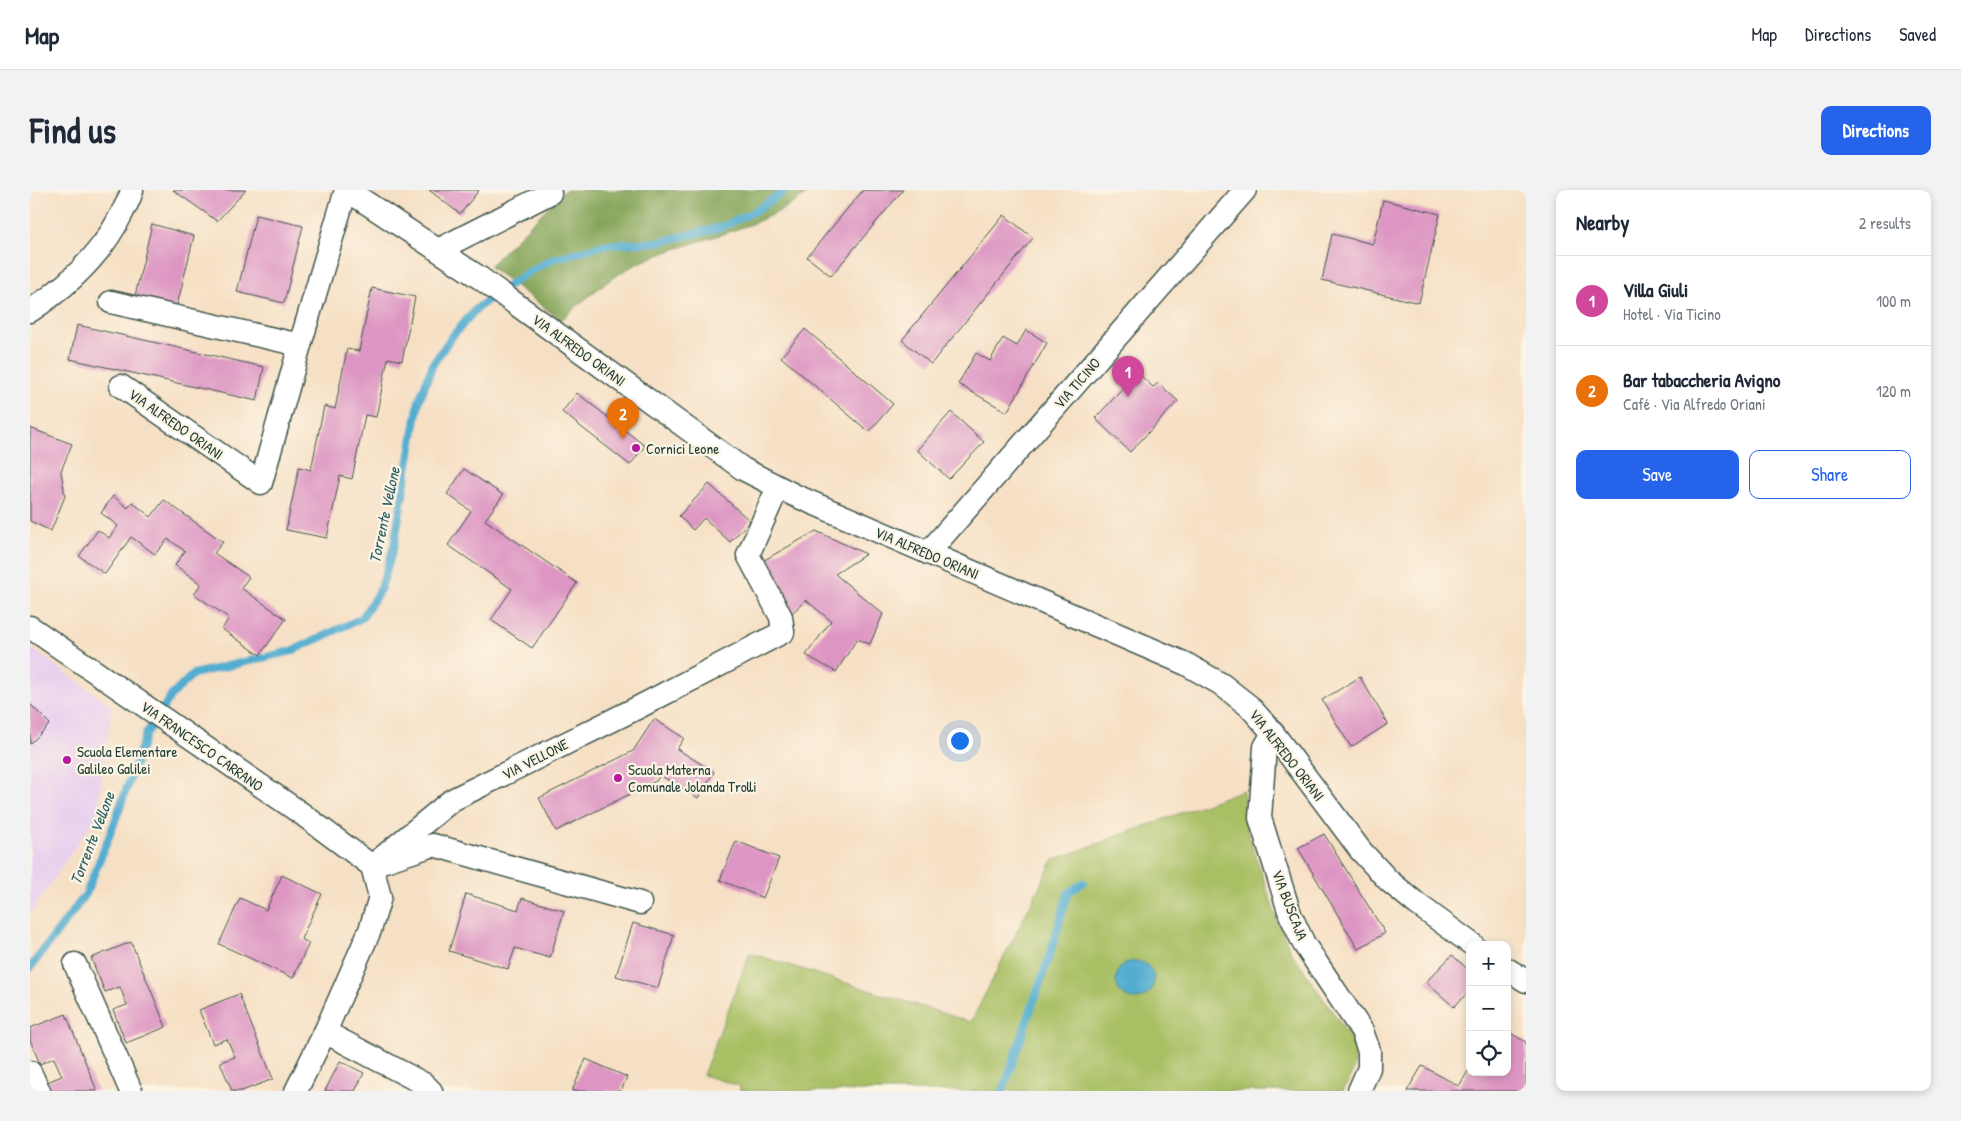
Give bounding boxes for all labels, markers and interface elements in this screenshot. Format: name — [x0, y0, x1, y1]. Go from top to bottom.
text: Map — [25, 19, 59, 51]
text: Map — [1752, 22, 1777, 47]
text: Directions — [1805, 22, 1871, 47]
text: Saved — [1899, 22, 1936, 47]
button: Directions — [1821, 106, 1931, 155]
text: Find us — [30, 107, 116, 154]
text: Nearby — [1576, 208, 1629, 237]
text: 2 results — [1859, 212, 1911, 234]
text: Villa Giuli — [1623, 277, 1688, 303]
text: 1 — [1589, 290, 1595, 312]
text: 100 m — [1876, 290, 1911, 312]
text: Hotel · Via Ticino — [1623, 303, 1721, 325]
street label: VIA ALFREDO ORIANI — [528, 309, 630, 391]
street label: VIA TICINO — [1049, 353, 1105, 413]
pin: 1 — [1112, 356, 1144, 397]
text: Bar tabaccheria Avigno — [1623, 367, 1781, 393]
text: 2 — [1588, 380, 1596, 402]
text: 120 m — [1876, 380, 1911, 402]
street label: VIA ALFREDO ORIANI — [124, 384, 228, 464]
text: Café · Via Alfredo Oriani — [1623, 393, 1766, 415]
pin: 2 — [607, 398, 639, 439]
place label: Cornici Leone — [646, 438, 719, 459]
marker: Cornici Leone — [630, 442, 642, 454]
button: Save — [1576, 450, 1739, 499]
button: Share — [1749, 450, 1911, 499]
water label: Torrente Vellone — [363, 464, 405, 565]
street label: VIA ALFREDO ORIANI — [872, 522, 982, 584]
street label: VIA FRANCESCO CARRANO — [137, 696, 267, 796]
street label: VIA ALFREDO ORIANI — [1245, 705, 1329, 805]
your location — [947, 728, 973, 754]
street label: VIA VELLONE — [498, 733, 572, 785]
place label: Scuola Elementare Galileo Galilei — [77, 741, 177, 779]
marker: Scuola Elementare Galileo Galilei — [61, 754, 73, 766]
place label: Scuola Materna Comunale Jolanda Trolli — [628, 759, 757, 797]
marker: Scuola Materna Comunale Jolanda Trolli — [612, 772, 624, 784]
water label: Torrente Vellone — [64, 788, 120, 888]
street label: VIA BUSCAJA — [1267, 867, 1313, 944]
map controls — [1466, 941, 1511, 1076]
button: + — [1466, 941, 1511, 986]
button: − — [1466, 986, 1511, 1031]
button: locate — [1466, 1031, 1511, 1076]

